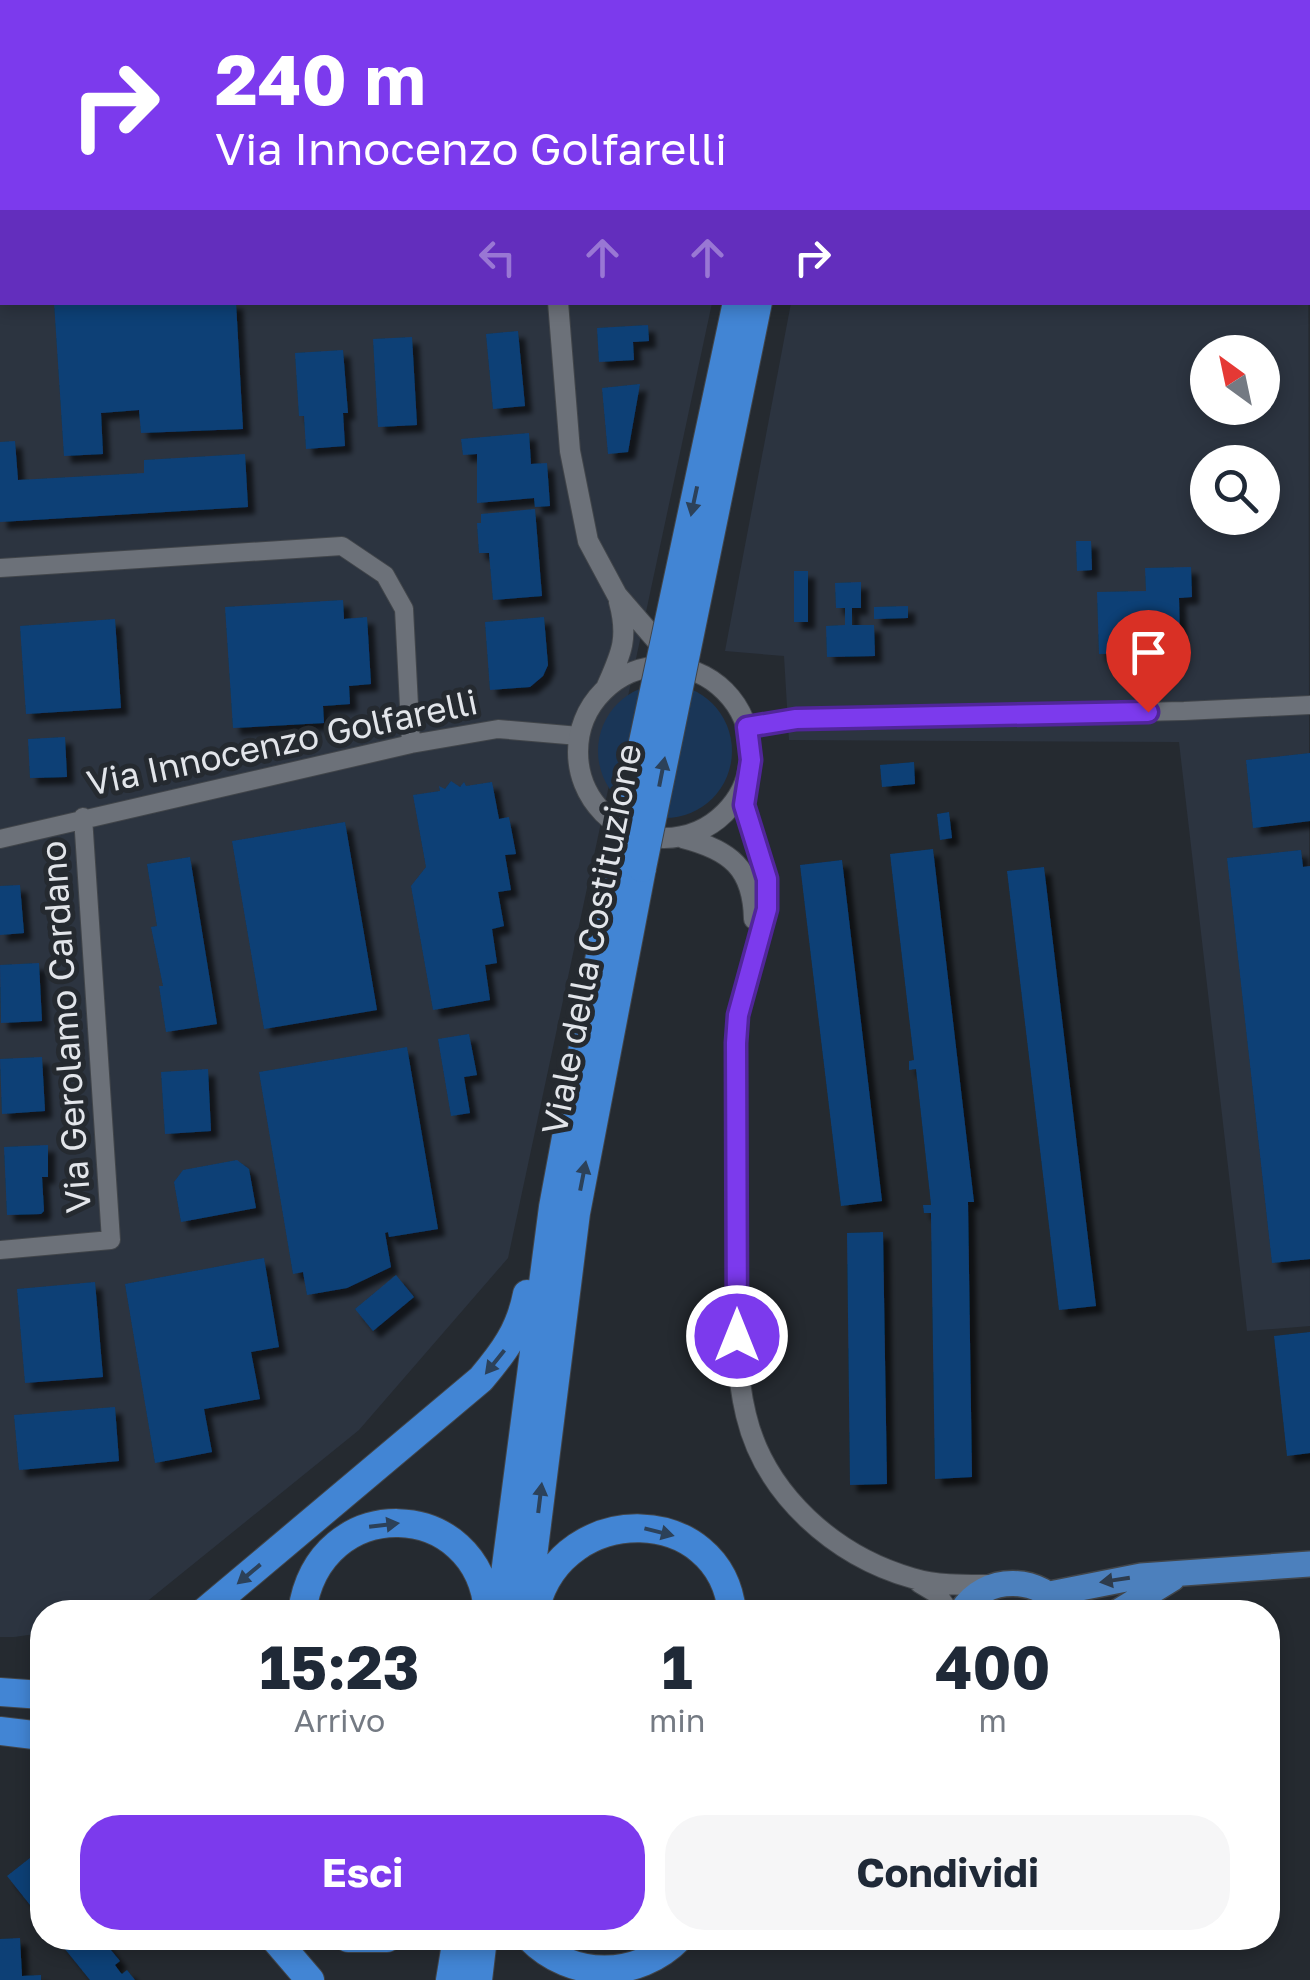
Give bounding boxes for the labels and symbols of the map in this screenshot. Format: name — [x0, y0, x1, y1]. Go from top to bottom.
north arrow — [1190, 335, 1280, 425]
one-way arrow — [686, 485, 702, 516]
pin — [1106, 610, 1191, 713]
street label: Via Innocenzo Golfarelli — [83, 680, 481, 804]
street label: Viale della Costituzione — [532, 740, 650, 1138]
one-way arrow — [654, 756, 670, 787]
street label: Via Gerolamo Cardano — [31, 839, 99, 1215]
one-way arrow — [576, 1160, 592, 1191]
position arrow — [685, 1284, 789, 1388]
one-way arrow — [485, 1349, 506, 1375]
one-way arrow — [533, 1481, 549, 1513]
one-way arrow — [369, 1517, 400, 1533]
one-way arrow — [644, 1524, 675, 1540]
one-way arrow — [237, 1563, 262, 1584]
one-way arrow — [1099, 1572, 1131, 1588]

